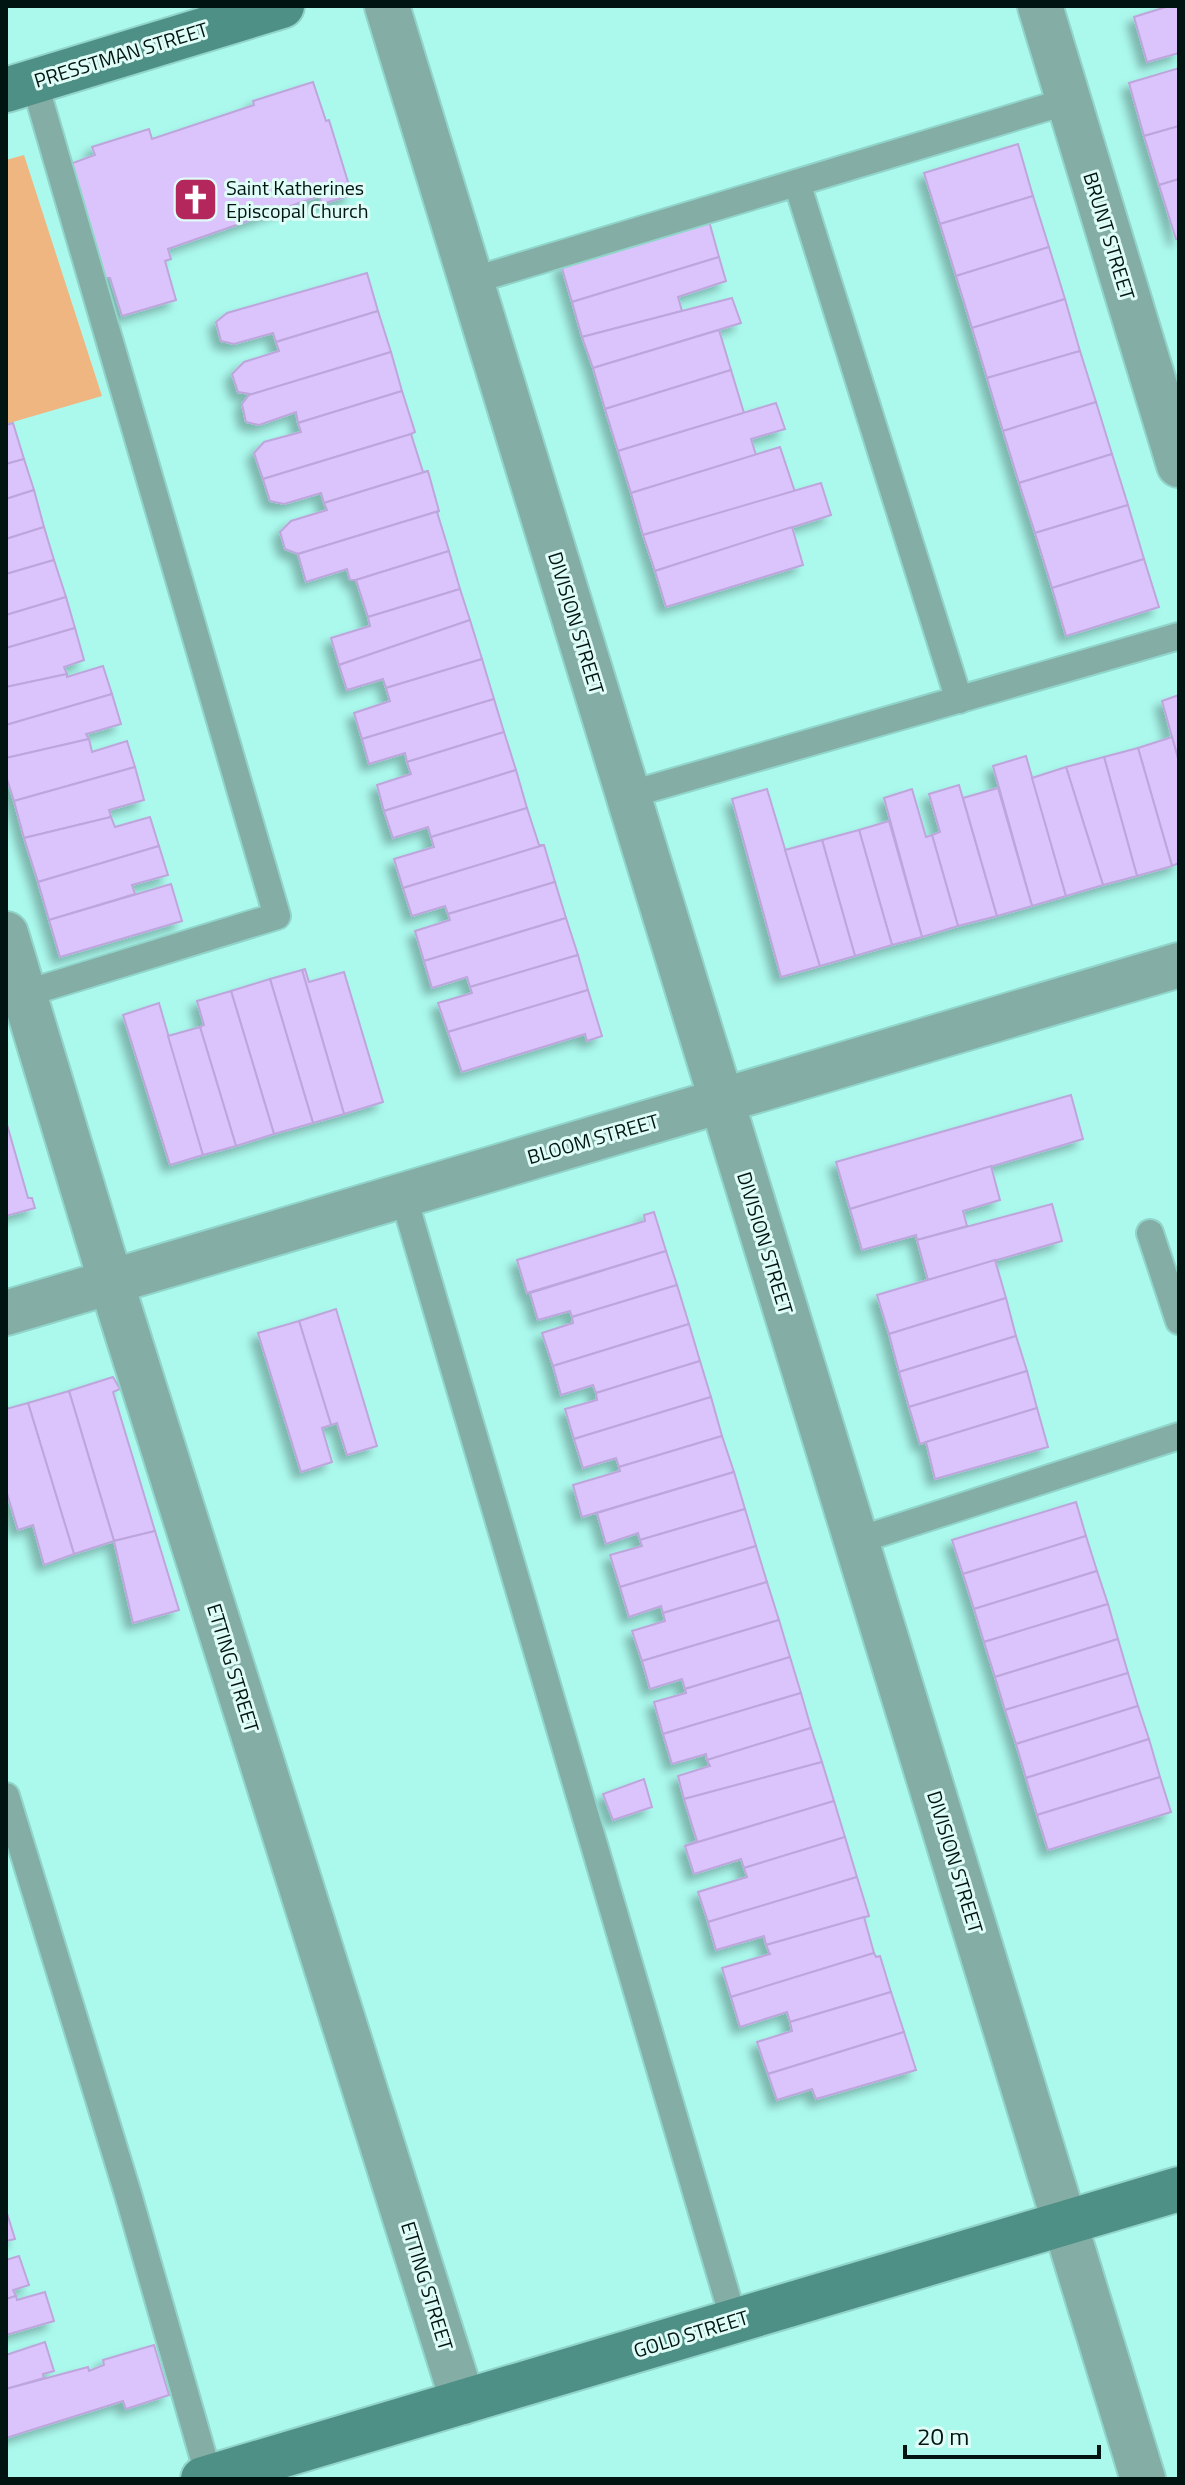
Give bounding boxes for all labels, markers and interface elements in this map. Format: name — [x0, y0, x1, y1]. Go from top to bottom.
street label: PRESSTMAN STREET — [30, 13, 212, 96]
street label: BRUNT STREET — [1075, 168, 1144, 304]
place label: Saint Katherines Episcopal Church — [226, 172, 368, 226]
church icon: Saint Katherines Episcopal Church — [171, 176, 219, 224]
street label: DIVISION STREET — [540, 548, 613, 698]
street label: BLOOM STREET — [524, 1105, 663, 1172]
street label: DIVISION STREET — [729, 1168, 802, 1318]
street label: ETTING STREET — [199, 1599, 268, 1737]
street label: DIVISION STREET — [919, 1787, 992, 1937]
street label: ETTING STREET — [393, 2217, 462, 2355]
street label: GOLD STREET — [630, 2301, 753, 2366]
scale bar — [905, 2409, 1099, 2459]
text: 20 m — [917, 2418, 969, 2454]

